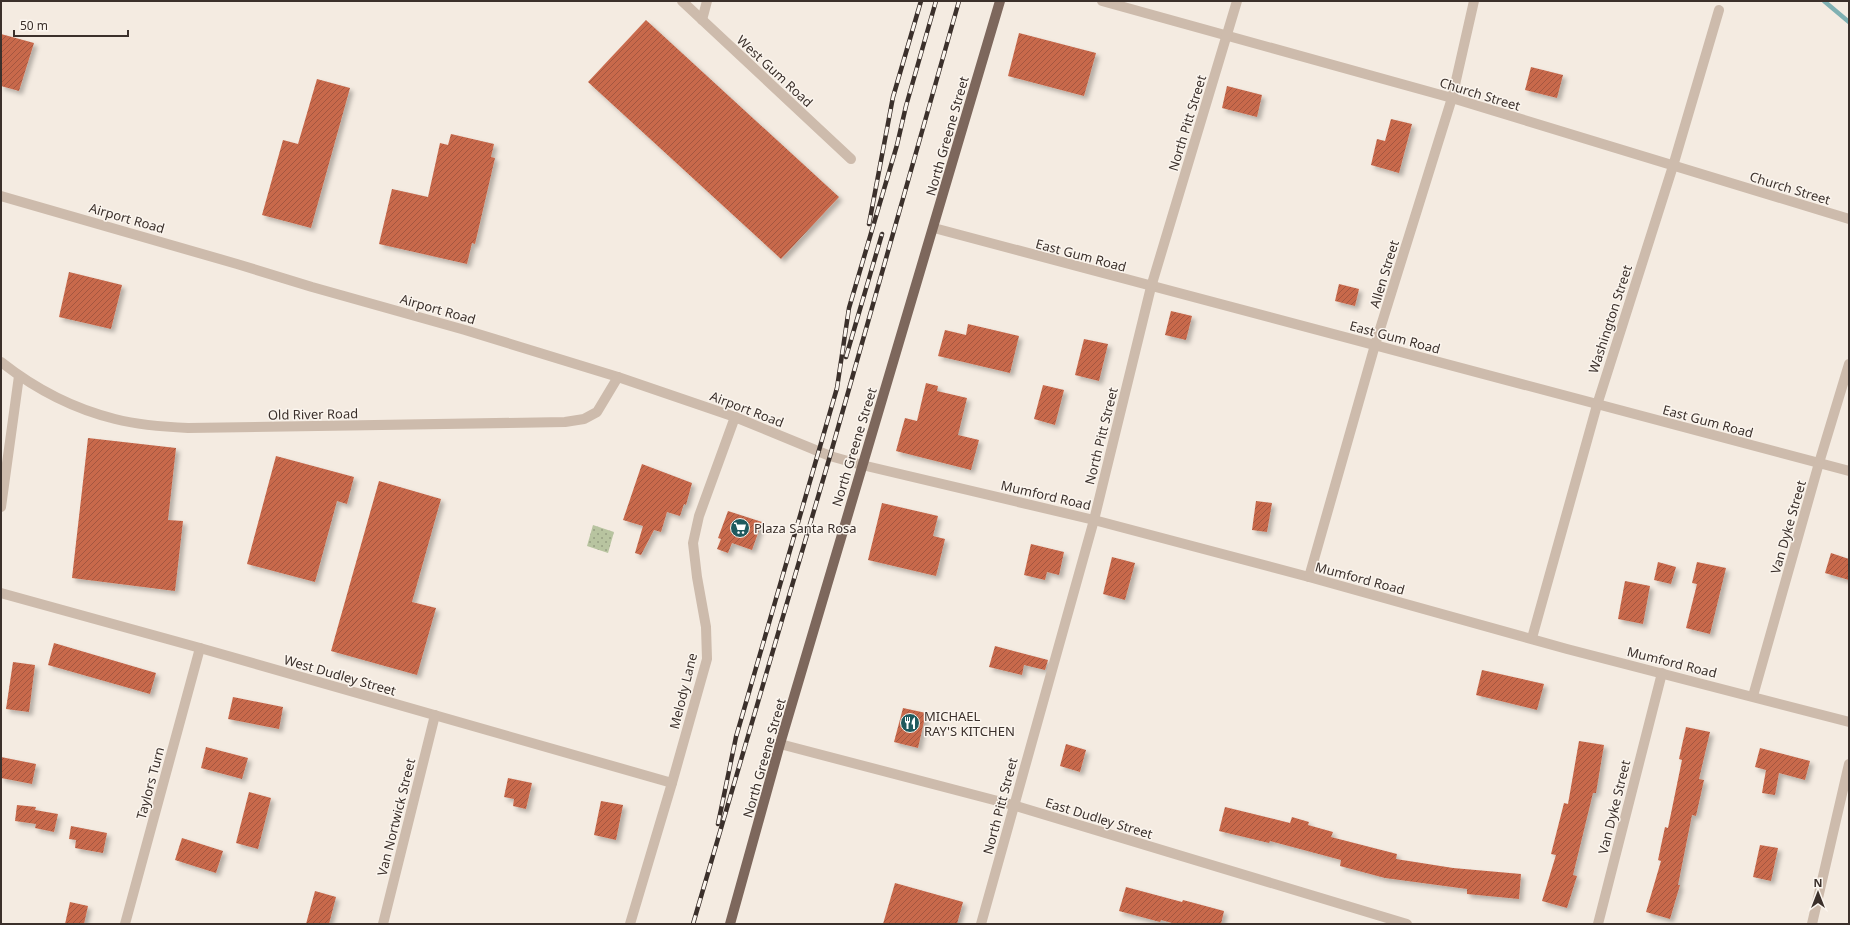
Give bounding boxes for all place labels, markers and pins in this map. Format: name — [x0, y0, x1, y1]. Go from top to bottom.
supermarket icon: Plaza Santa Rosa — [729, 517, 751, 539]
place label: Plaza Santa Rosa — [754, 519, 857, 537]
place label: MICHAEL RAY'S KITCHEN — [924, 707, 1015, 740]
restaurant icon: MICHAEL RAY'S KITCHEN — [899, 712, 921, 734]

